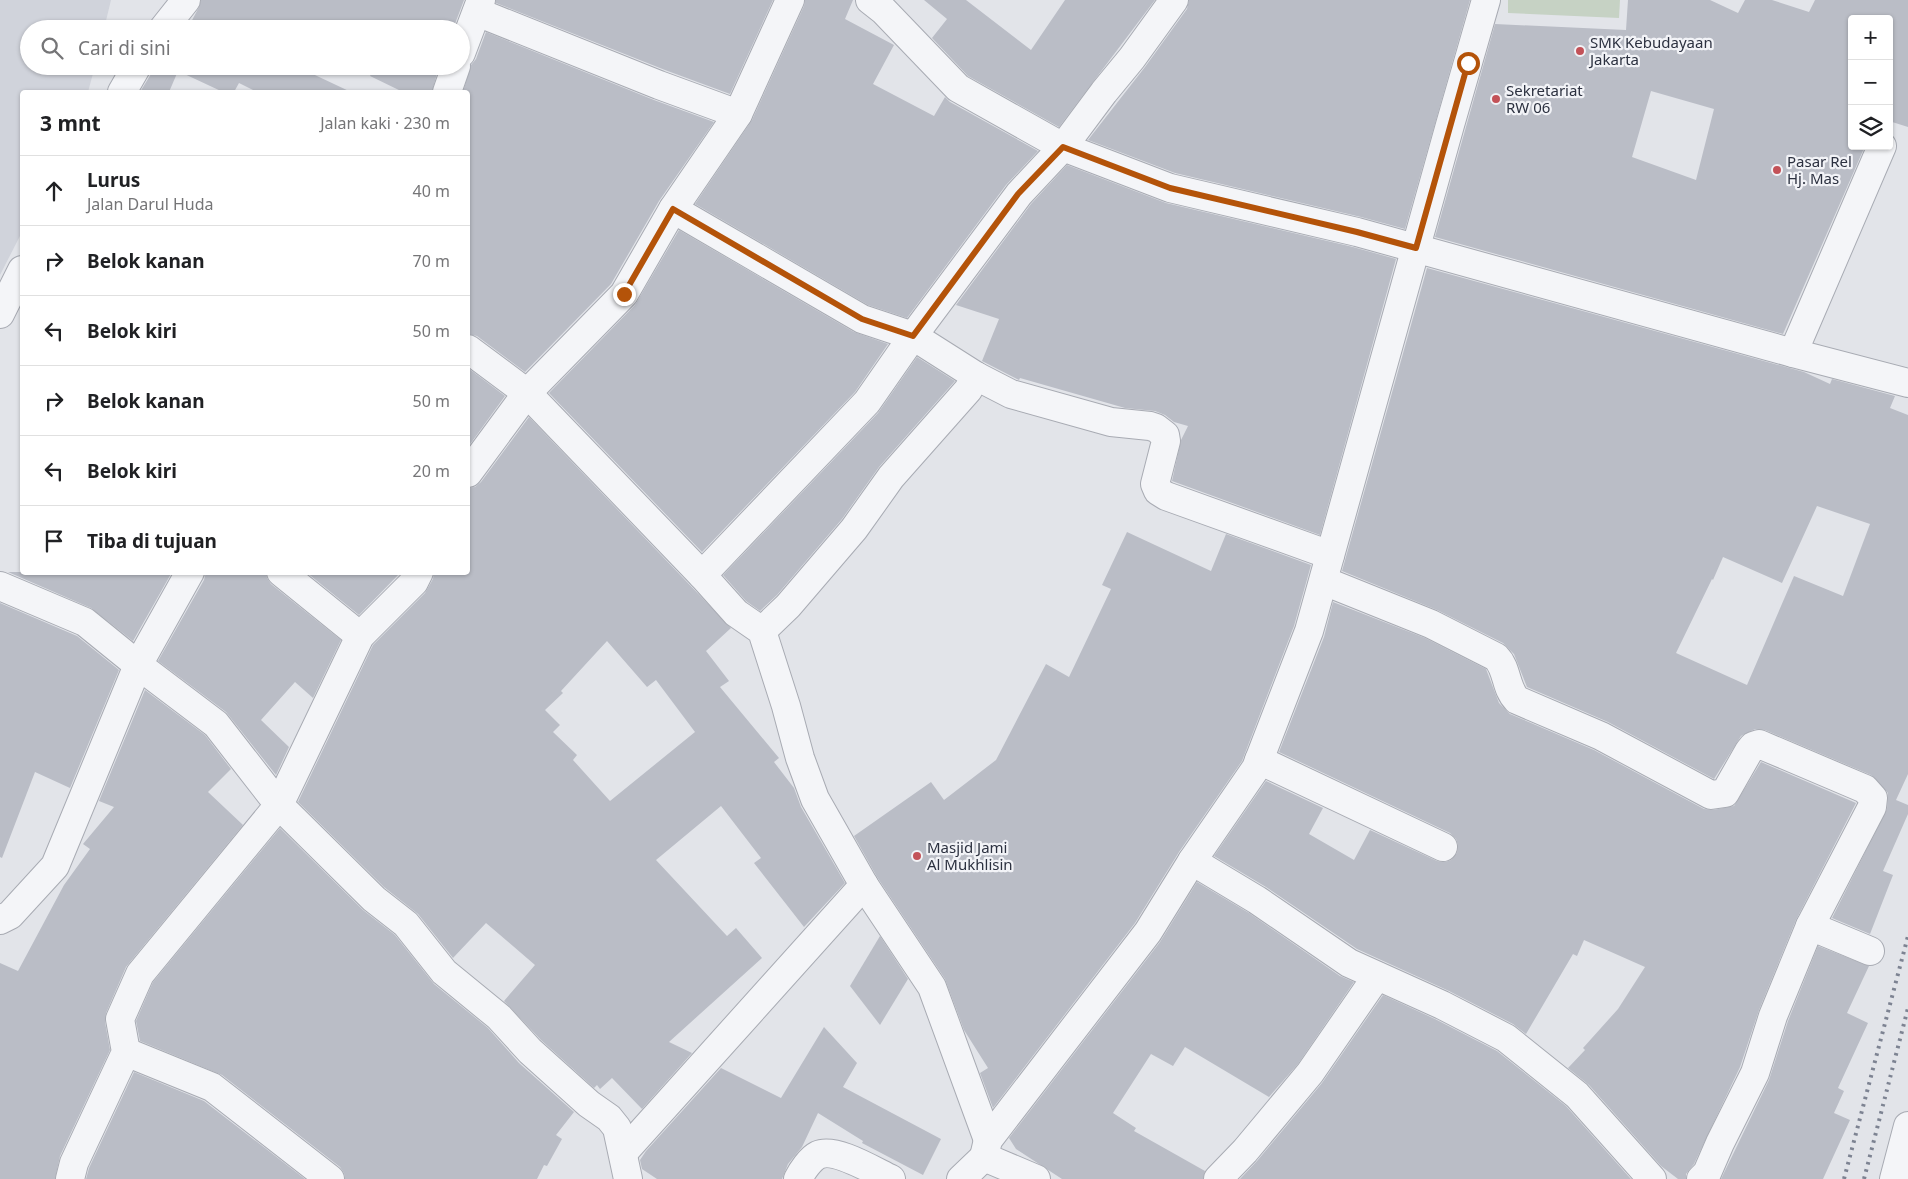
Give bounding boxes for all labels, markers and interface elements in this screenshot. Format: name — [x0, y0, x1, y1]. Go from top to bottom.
map controls — [1848, 15, 1893, 150]
button: + — [1848, 15, 1893, 60]
search box — [20, 20, 470, 75]
place label: SMK Kebudayaan Jakarta — [1588, 32, 1713, 69]
icon: search — [38, 34, 66, 62]
text: Cari di sini — [78, 35, 171, 61]
marker: SMK Kebudayaan Jakarta — [1574, 45, 1586, 57]
route start — [1457, 52, 1480, 75]
button: − — [1848, 60, 1893, 105]
place label: Sekretariat RW 06 — [1506, 80, 1583, 117]
marker: Sekretariat RW 06 — [1490, 93, 1502, 105]
button: layers — [1848, 105, 1893, 150]
text: 3 mnt — [40, 109, 101, 137]
text: Jalan kaki · 230 m — [320, 112, 450, 134]
place label: Pasar Rel Hj. Mas — [1787, 151, 1852, 188]
marker: Pasar Rel Hj. Mas — [1771, 164, 1783, 176]
text: Lurus — [87, 167, 140, 193]
icon: ahead — [40, 177, 68, 205]
text: 40 m — [413, 180, 450, 202]
text: Jalan Darul Huda — [87, 193, 214, 215]
icon: right — [40, 247, 68, 275]
text: Belok kanan — [87, 248, 204, 274]
text: 70 m — [413, 250, 450, 272]
route end — [613, 283, 636, 306]
icon: left — [40, 317, 68, 345]
text: Belok kiri — [87, 318, 177, 344]
text: 50 m — [413, 320, 450, 342]
icon: right — [40, 387, 68, 415]
text: Belok kanan — [87, 388, 204, 414]
text: 50 m — [413, 390, 450, 412]
icon: left — [40, 457, 68, 485]
text: Belok kiri — [87, 458, 177, 484]
text: 20 m — [413, 460, 450, 482]
icon: arrive — [40, 527, 68, 555]
text: Tiba di tujuan — [87, 528, 217, 554]
place label: Masjid Jami Al Mukhlisin — [927, 837, 1013, 874]
marker: Masjid Jami Al Mukhlisin — [911, 850, 923, 862]

